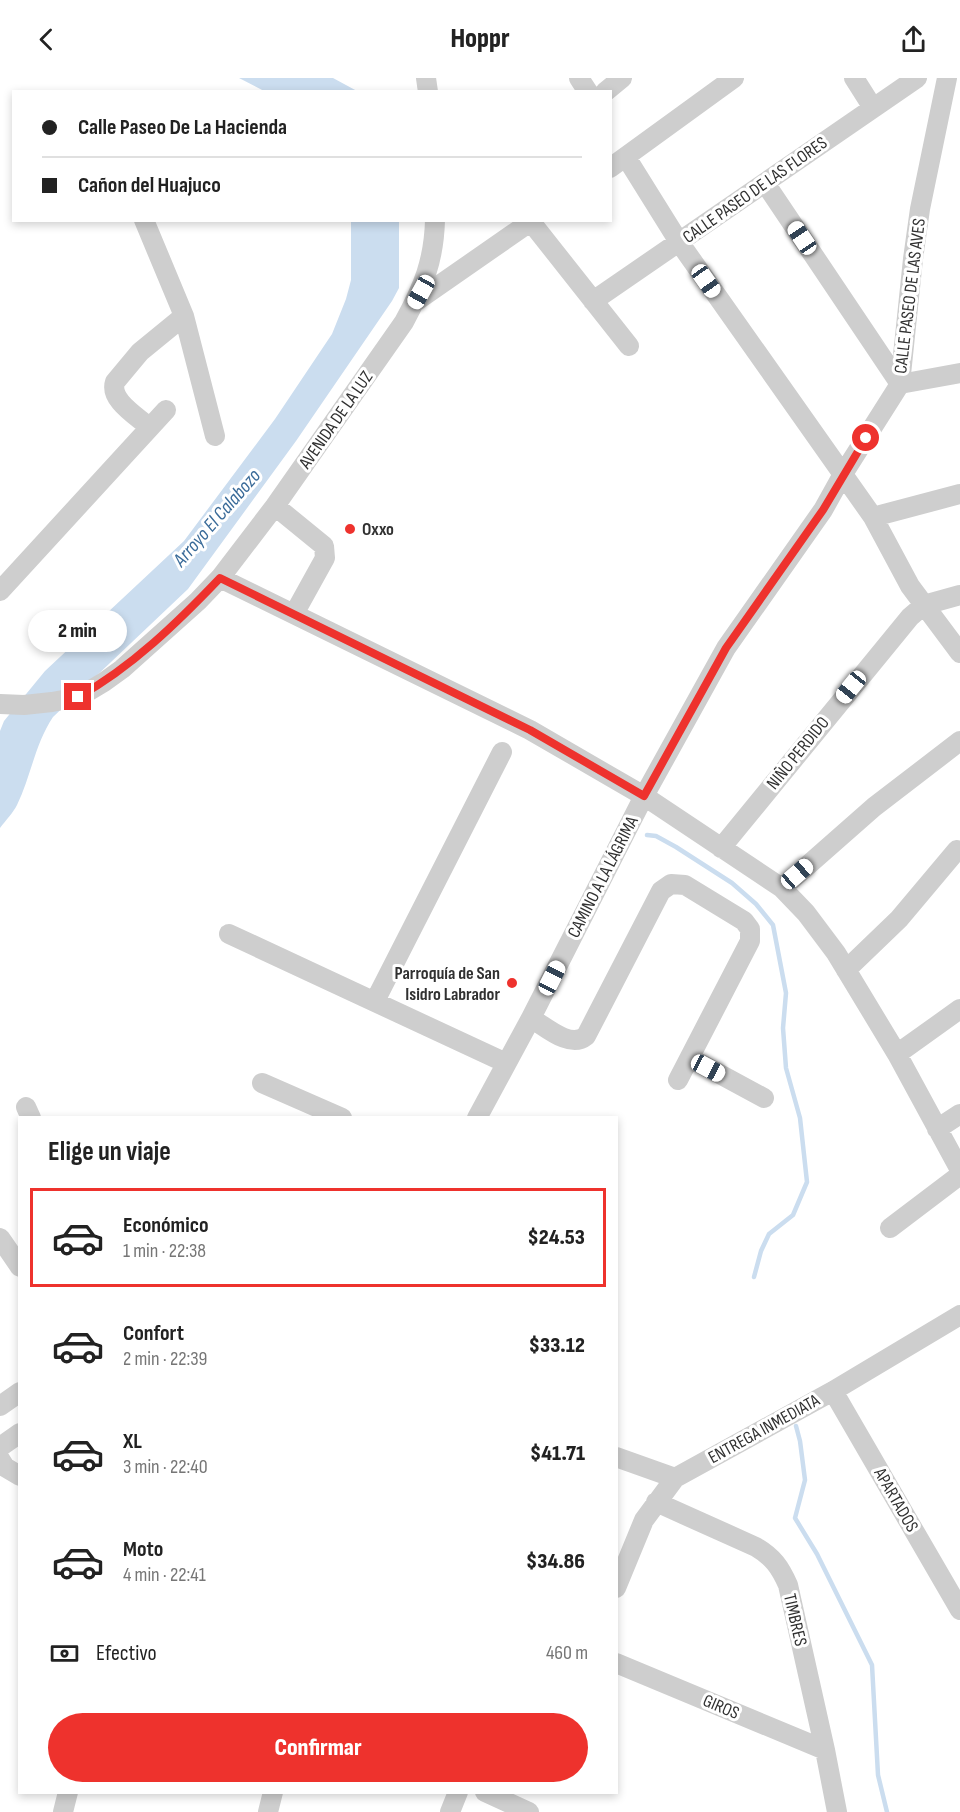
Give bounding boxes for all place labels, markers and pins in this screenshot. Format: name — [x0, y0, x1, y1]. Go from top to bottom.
place label: Oxxo — [362, 519, 394, 540]
marker: Oxxo — [343, 522, 357, 536]
place label: Parroquía de San Isidro Labrador — [395, 963, 500, 1005]
marker: Parroquía de San Isidro Labrador — [505, 976, 519, 990]

